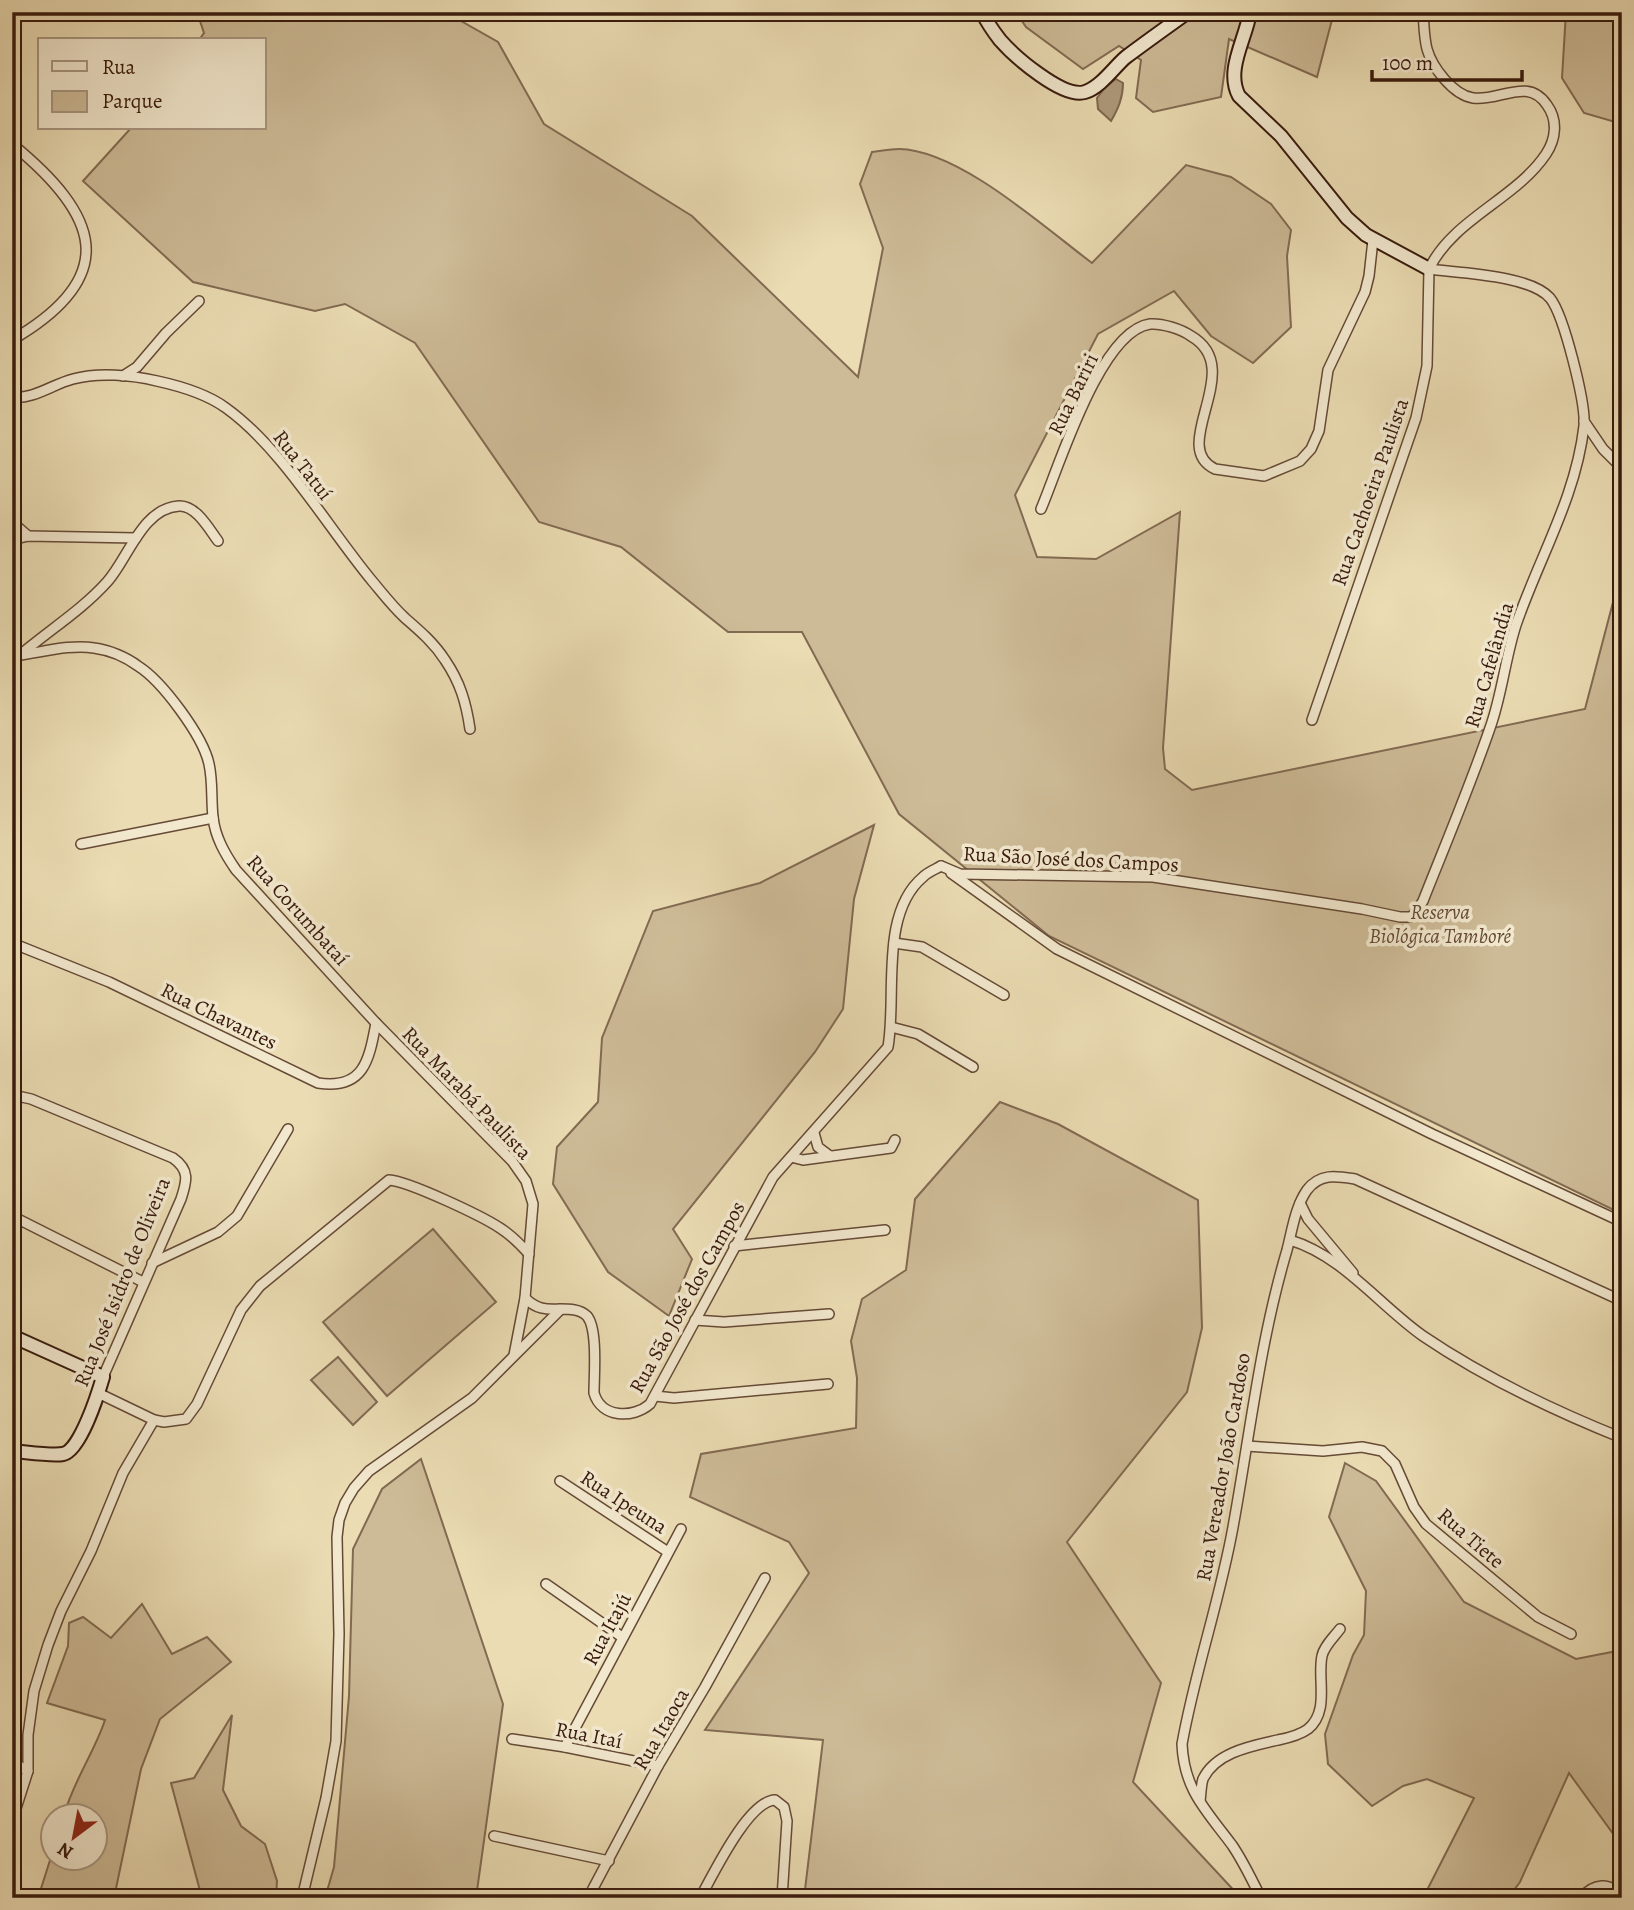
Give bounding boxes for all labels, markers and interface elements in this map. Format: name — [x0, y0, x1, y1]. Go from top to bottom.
legend — [38, 38, 266, 130]
scale bar — [1372, 38, 1522, 82]
text: 100 m — [1382, 49, 1433, 77]
text: Rua — [102, 53, 136, 81]
text: Parque — [102, 87, 162, 115]
street label: Rua Bariri — [1041, 348, 1105, 440]
street label: Rua Cachoeira Paulista — [1325, 394, 1415, 590]
street label: Rua Tatuí — [267, 424, 339, 506]
street label: Rua Cafelândia — [1458, 599, 1520, 731]
street label: Rua São José dos Campos — [962, 839, 1180, 879]
street label: Rua Corumbataí — [241, 848, 356, 972]
park label: Reserva Biológica Tamboré — [1369, 898, 1512, 950]
street label: Rua Chavantes — [156, 976, 282, 1056]
street label: Rua Marabá Paulista — [396, 1020, 538, 1166]
street label: Rua José Isidro de Oliveira — [67, 1173, 177, 1391]
street label: Rua São José dos Campos — [622, 1196, 752, 1398]
street label: Rua Vereador João Cardoso — [1189, 1351, 1257, 1583]
street label: Rua Ipeuna — [575, 1464, 673, 1541]
street label: Rua Tiete — [1432, 1501, 1510, 1575]
street label: Rua Itajú — [576, 1587, 638, 1670]
street label: Rua Itaoca — [626, 1683, 696, 1775]
street label: Rua Itaí — [553, 1715, 625, 1755]
north arrow — [38, 1801, 108, 1871]
text: N — [53, 1836, 78, 1865]

